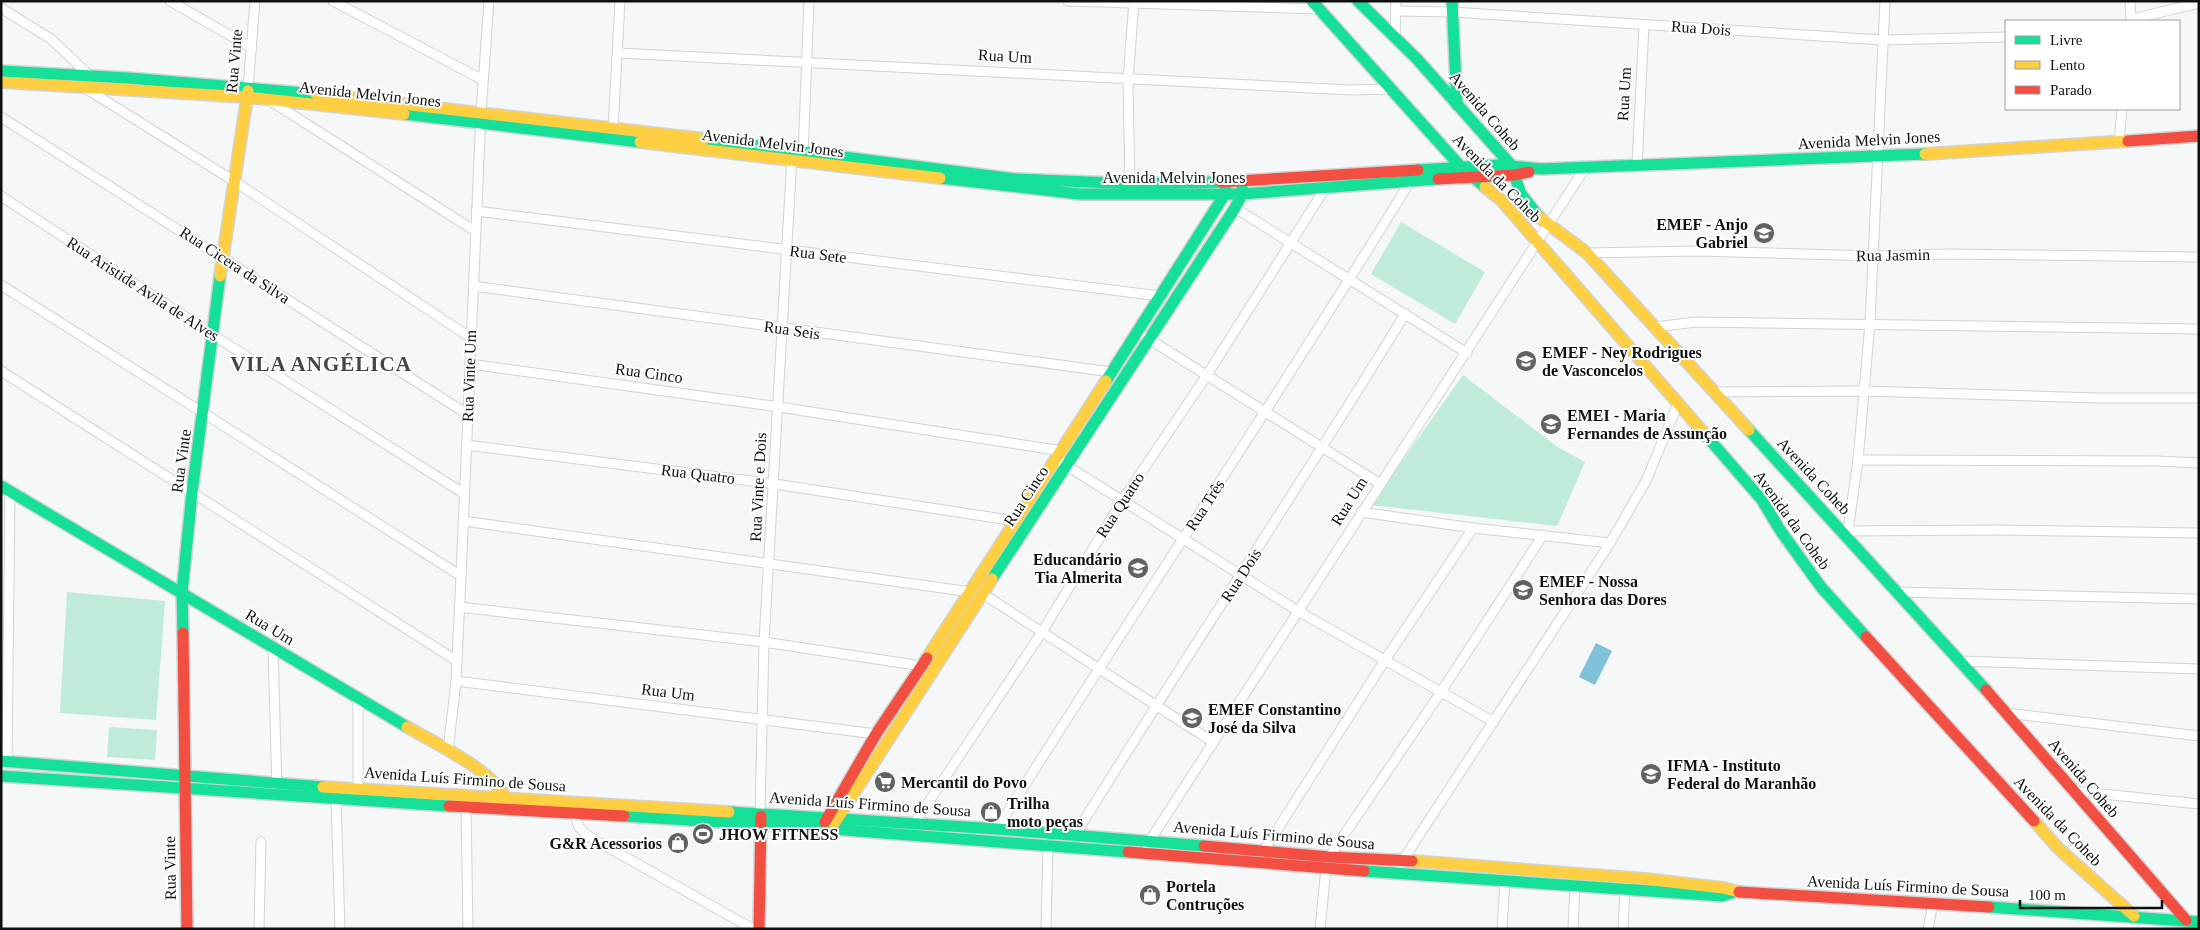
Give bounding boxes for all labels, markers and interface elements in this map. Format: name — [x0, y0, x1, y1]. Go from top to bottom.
street label: Rua Dois — [1670, 17, 1732, 39]
legend — [2005, 20, 2180, 110]
street label: Rua Vinte — [223, 28, 245, 94]
text: Livre — [2050, 32, 2083, 48]
street label: Rua Um — [978, 46, 1033, 66]
text: Lento — [2050, 57, 2085, 73]
street label: Rua Um — [1614, 66, 1634, 121]
street label: Avenida Coheb — [1446, 68, 1524, 154]
street label: Avenida Melvin Jones — [298, 78, 442, 110]
text: Parado — [2050, 82, 2092, 98]
street label: Avenida Melvin Jones — [701, 126, 845, 160]
street label: Avenida Melvin Jones — [1797, 128, 1941, 152]
street label: Avenida da Coheb — [1449, 130, 1545, 226]
street label: Avenida Melvin Jones — [1103, 169, 1245, 186]
place label: EMEF - Anjo Gabriel — [1656, 216, 1749, 251]
school or university icon: EMEF - Anjo Gabriel — [1752, 221, 1776, 245]
street label: Rua Cicera da Silva — [177, 223, 293, 307]
street label: Rua Aristide Avila de Alves — [64, 234, 222, 344]
street label: Rua Sete — [789, 242, 847, 266]
street label: Rua Jasmin — [1856, 246, 1930, 264]
street label: Rua Seis — [763, 318, 821, 342]
street label: Rua Vinte Um — [459, 329, 479, 422]
place label: EMEF - Ney Rodrigues de Vasconcelos — [1542, 344, 1702, 379]
school or university icon: EMEF - Ney Rodrigues de Vasconcelos — [1514, 349, 1538, 373]
district label: VILA ANGÉLICA — [230, 352, 412, 376]
street label: Rua Cinco — [614, 360, 684, 386]
place label: EMEI - Maria Fernandes de Assunção — [1567, 407, 1727, 443]
school or university icon: EMEI - Maria Fernandes de Assunção — [1539, 412, 1563, 436]
street label: Rua Vinte — [168, 428, 194, 494]
street label: Rua Vinte e Dois — [747, 432, 769, 542]
street label: Avenida Coheb — [1774, 434, 1854, 518]
street label: Rua Quatro — [660, 461, 736, 487]
street label: Rua Cinco — [1000, 463, 1052, 529]
street label: Avenida da Coheb — [1750, 467, 1834, 573]
street label: Rua Quatro — [1093, 469, 1147, 541]
street label: Rua Um — [1328, 473, 1371, 528]
street label: Rua Três — [1182, 476, 1228, 534]
street label: Rua Dois — [1218, 545, 1264, 605]
place label: Educandário Tia Almerita — [1033, 551, 1122, 586]
school or university icon: Educandário Tia Almerita — [1126, 556, 1150, 580]
place label: EMEF - Nossa Senhora das Dores — [1539, 573, 1667, 608]
school or university icon: EMEF - Nossa Senhora das Dores — [1511, 578, 1535, 602]
street label: Rua Um — [243, 606, 298, 648]
street label: Rua Um — [640, 680, 696, 704]
place label: EMEF Constantino José da Silva — [1208, 701, 1341, 736]
school or university icon: EMEF Constantino José da Silva — [1180, 706, 1204, 730]
street label: Avenida Coheb — [2045, 735, 2123, 821]
place label: IFMA - Instituto Federal do Maranhão — [1667, 757, 1816, 792]
school or university icon: IFMA - Instituto Federal do Maranhão — [1639, 762, 1663, 786]
street label: Avenida Luís Firmino de Sousa — [363, 763, 567, 795]
supermarket icon: Mercantil do Povo — [873, 770, 897, 794]
street label: Avenida da Coheb — [2011, 773, 2105, 869]
place label: Mercantil do Povo — [901, 774, 1027, 791]
street label: Avenida Luís Firmino de Sousa — [768, 788, 972, 820]
place label: Trilha moto peças — [1007, 795, 1083, 831]
shop icon: Trilha moto peças — [979, 800, 1003, 824]
street label: Avenida Luís Firmino de Sousa — [1172, 818, 1376, 852]
sports icon: JHOW FITNESS — [691, 822, 715, 846]
place label: JHOW FITNESS — [719, 826, 838, 843]
shop icon: G&R Acessorios — [666, 831, 690, 855]
place label: G&R Acessorios — [550, 835, 662, 852]
street label: Rua Vinte — [161, 836, 179, 900]
street label: Avenida Luís Firmino de Sousa — [1807, 872, 2009, 900]
place label: Portela Contruções — [1166, 878, 1244, 914]
scale bar — [2020, 878, 2162, 910]
shop icon: Portela Contruções — [1138, 883, 1162, 907]
text: 100 m — [2028, 887, 2066, 903]

